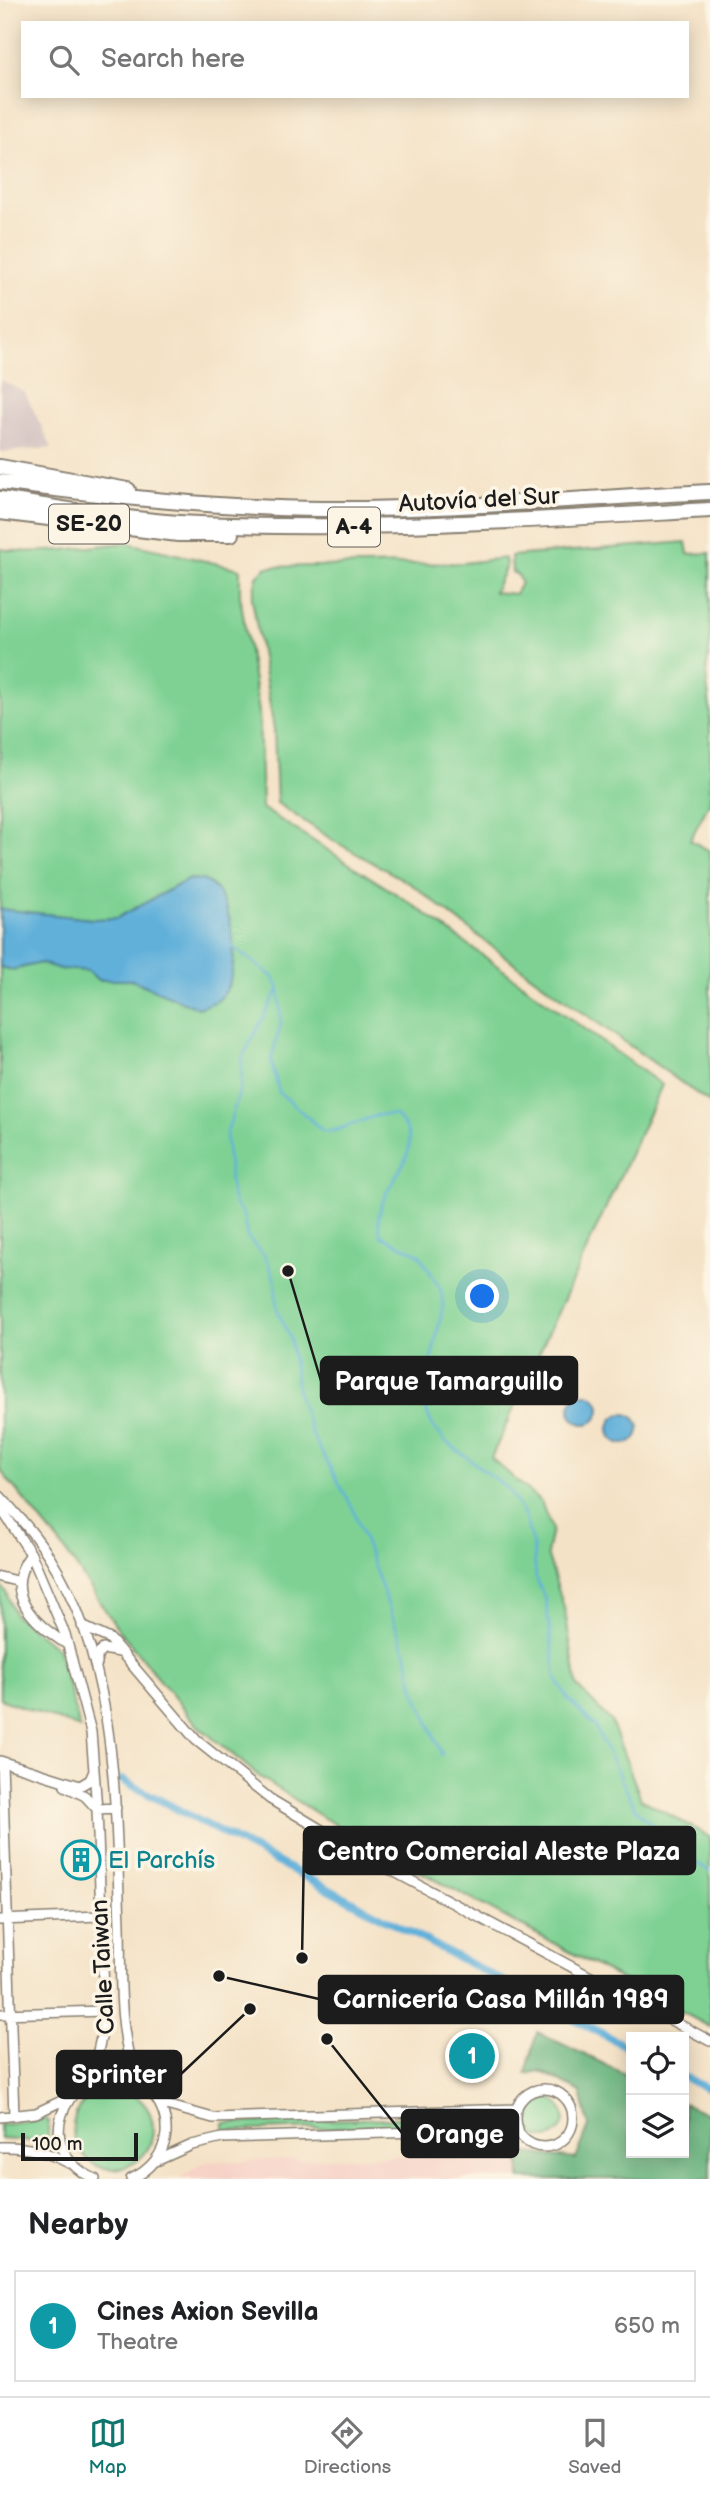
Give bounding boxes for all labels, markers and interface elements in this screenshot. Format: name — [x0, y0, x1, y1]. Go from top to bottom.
search box — [21, 21, 689, 98]
icon: search — [45, 41, 83, 79]
text: Search here — [101, 44, 245, 75]
street label: Autovía del Sur — [398, 481, 561, 519]
road number: SE-20 — [49, 504, 129, 544]
road number: A-4 — [328, 508, 380, 547]
your location — [465, 1279, 499, 1313]
callout: Parque Tamarguillo — [321, 1357, 577, 1404]
text: Parque Tamarguillo — [335, 1367, 563, 1398]
callout: Centro Comercial Aleste Plaza — [304, 1827, 695, 1874]
text: Centro Comercial Aleste Plaza — [318, 1837, 680, 1868]
building icon: El Parchís — [60, 1839, 102, 1881]
place label: El Parchís — [108, 1846, 215, 1875]
street label: Calle Taiwan — [85, 1899, 121, 2035]
callout: Carnicería Casa Millán 1989 — [319, 1976, 683, 2023]
text: Carnicería Casa Millán 1989 — [333, 1985, 669, 2016]
pin: 1 — [449, 2030, 495, 2082]
map controls — [626, 2032, 689, 2158]
button: locate — [626, 2032, 689, 2095]
callout: Sprinter — [57, 2051, 181, 2098]
text: Sprinter — [71, 2060, 167, 2091]
button: layers — [626, 2095, 689, 2158]
callout: Orange — [402, 2110, 518, 2157]
text: Orange — [416, 2120, 504, 2151]
scale bar — [21, 2130, 138, 2162]
text: 100 m — [32, 2133, 83, 2156]
text: Nearby — [28, 2207, 128, 2243]
text: Cines Axion Sevilla — [97, 2297, 319, 2328]
text: 1 — [48, 2312, 58, 2340]
text: 650 m — [614, 2312, 680, 2340]
text: Theatre — [97, 2328, 178, 2356]
tab: Map — [89, 2414, 127, 2479]
tab: Directions — [304, 2414, 391, 2479]
tab: Saved — [568, 2414, 621, 2479]

